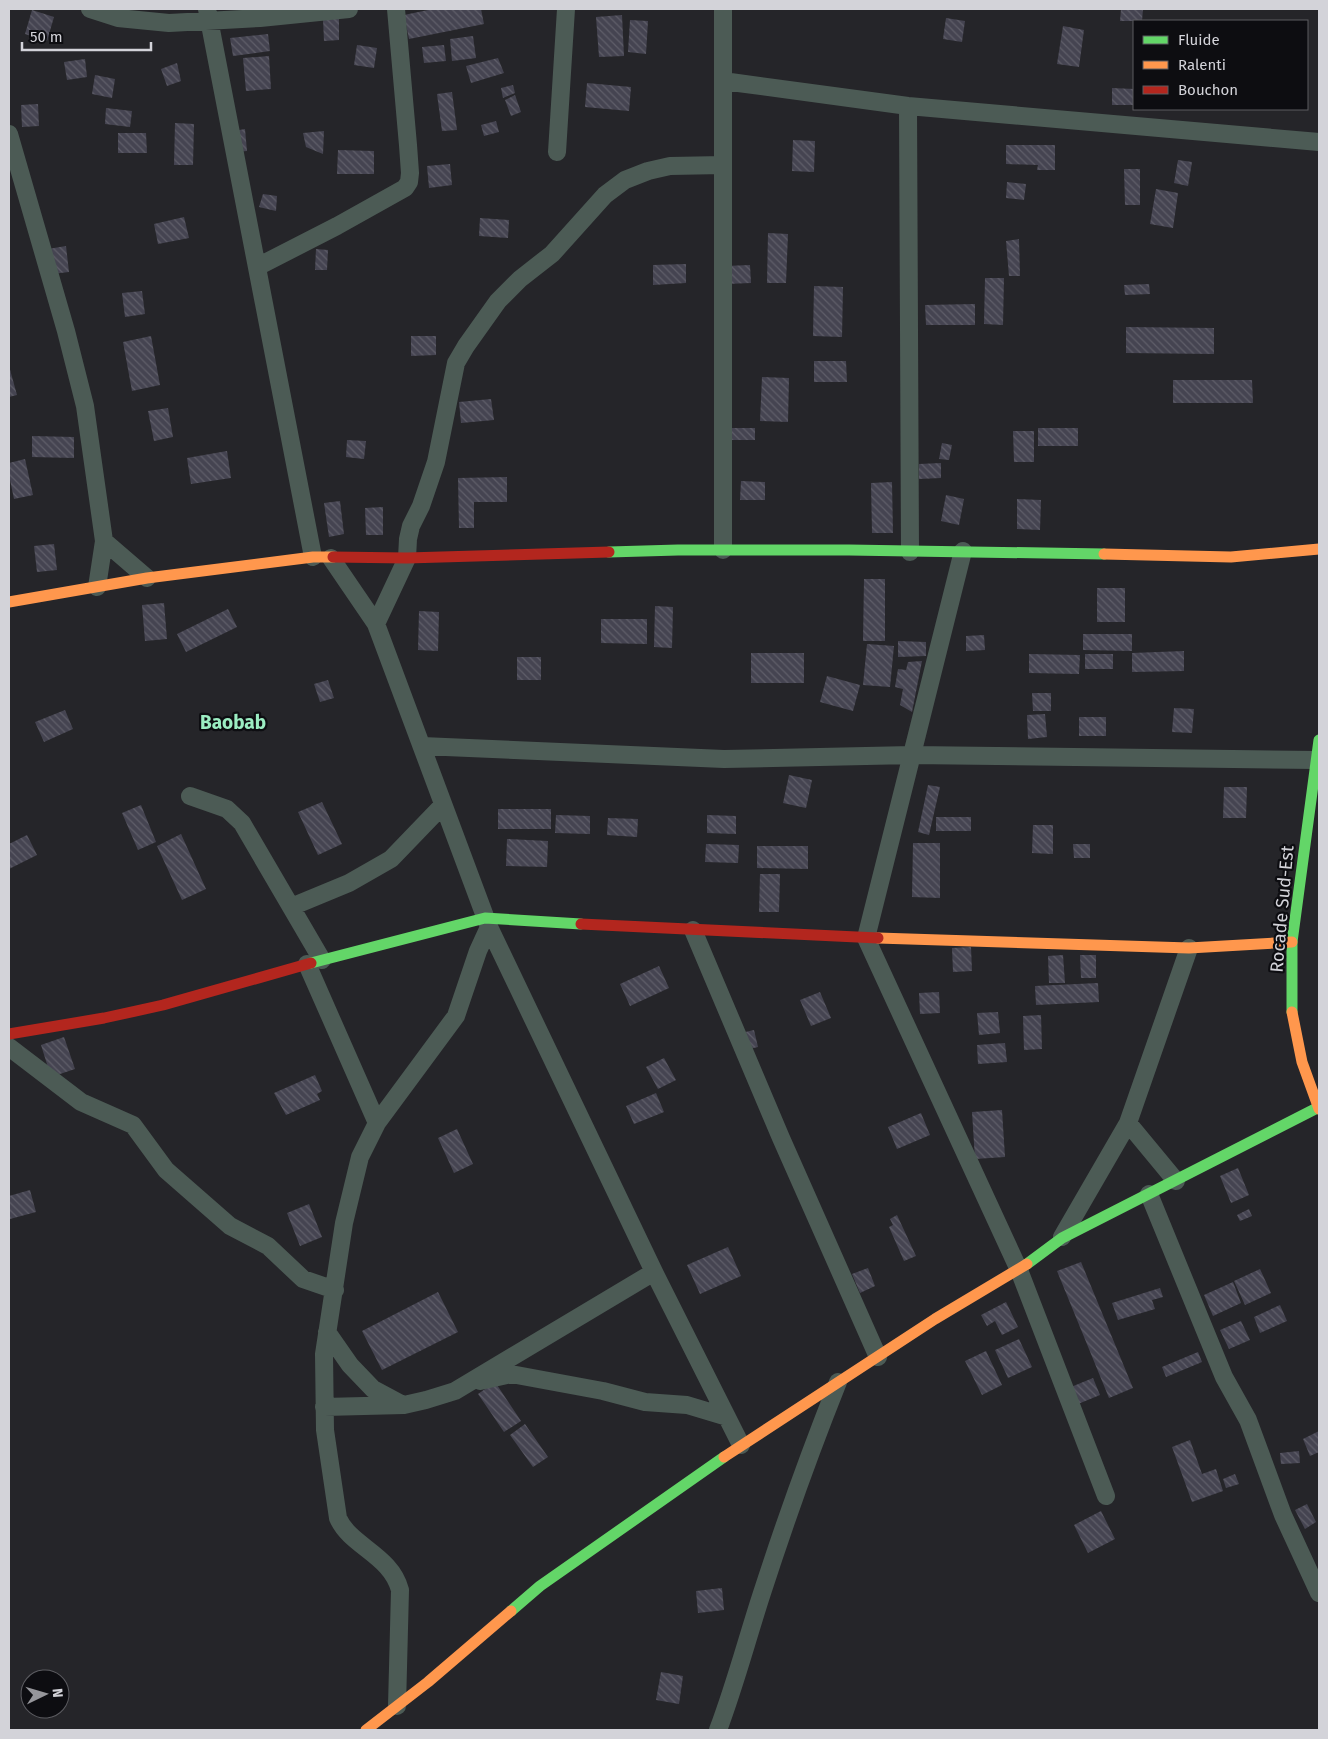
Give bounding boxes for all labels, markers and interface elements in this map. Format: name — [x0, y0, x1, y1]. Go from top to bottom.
scale bar — [22, 20, 151, 52]
legend — [1133, 20, 1308, 110]
text: 50 m — [30, 28, 63, 46]
text: Fluide — [1178, 31, 1220, 49]
text: Ralenti — [1178, 56, 1226, 74]
text: Bouchon — [1178, 81, 1238, 99]
district label: Baobab — [200, 711, 266, 734]
street label: Rocade Sud-Est — [1265, 844, 1299, 973]
north arrow — [20, 1669, 70, 1719]
text: N — [49, 1688, 66, 1698]

